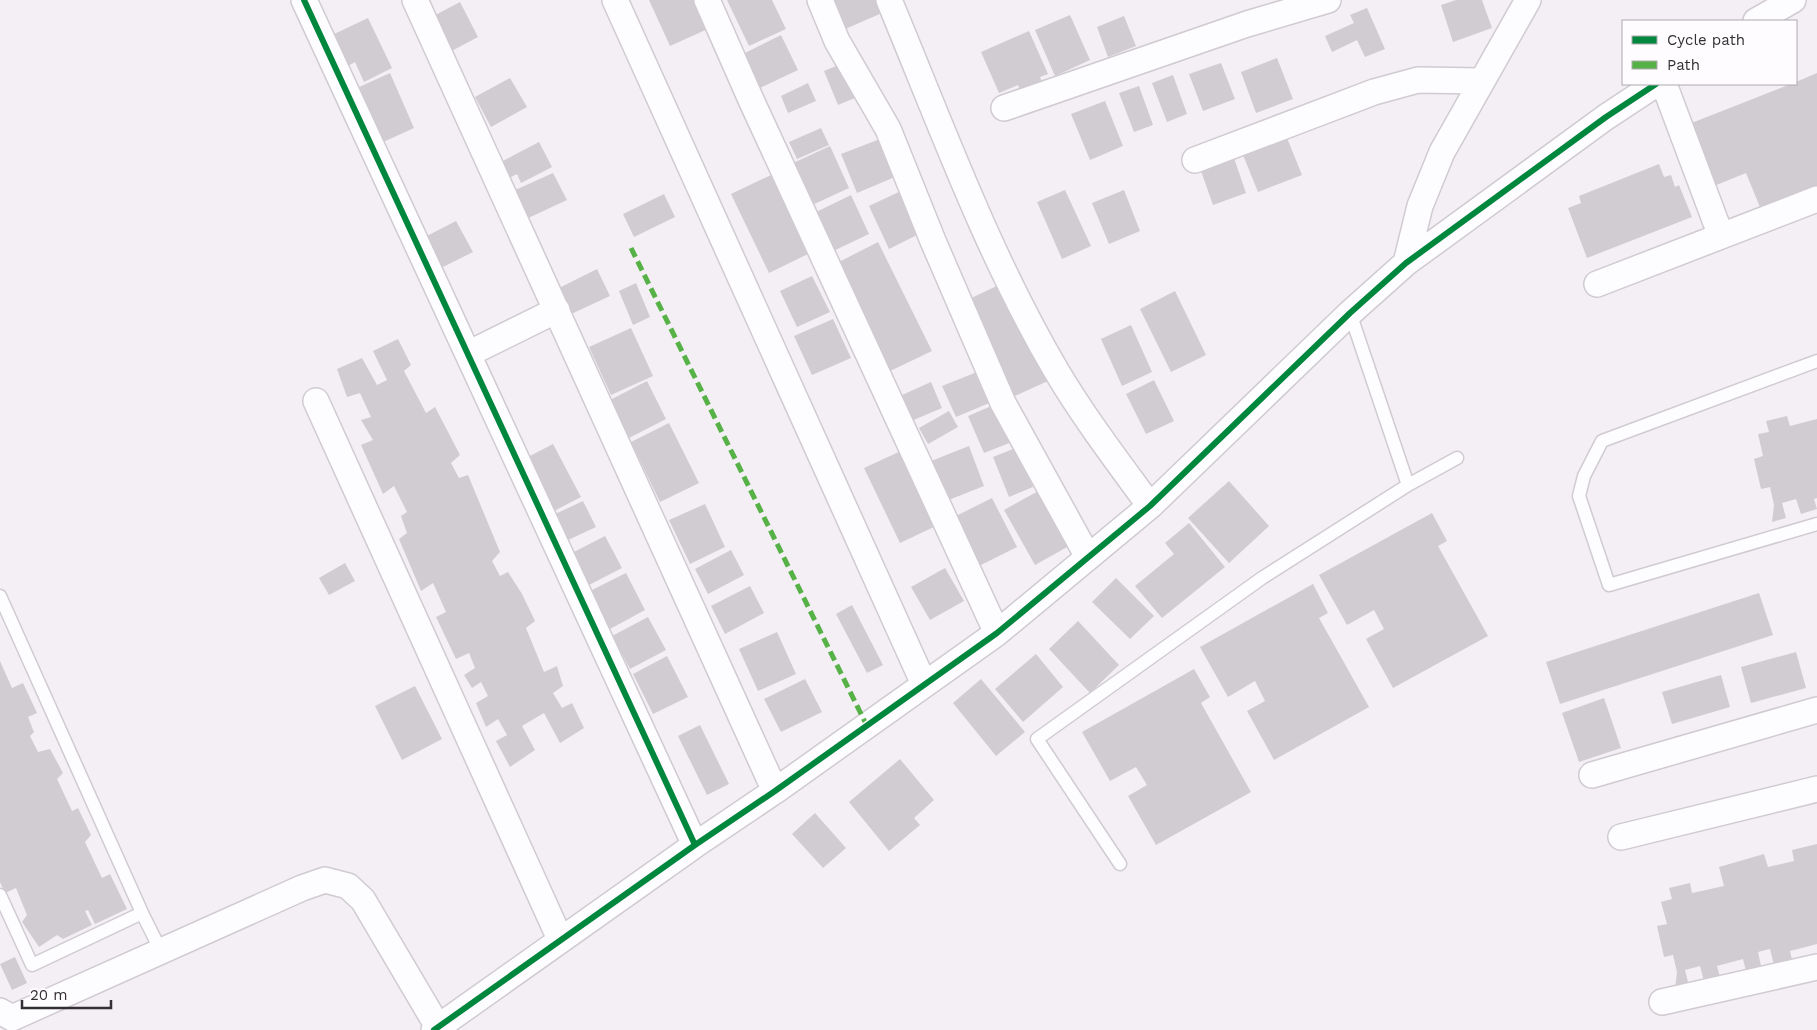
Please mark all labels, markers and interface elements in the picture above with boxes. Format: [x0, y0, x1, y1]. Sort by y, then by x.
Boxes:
legend [1622, 20, 1797, 85]
text: Cycle path [1667, 31, 1745, 49]
text: Path [1667, 56, 1700, 74]
scale bar [22, 978, 111, 1010]
text: 20 m [30, 986, 68, 1004]

